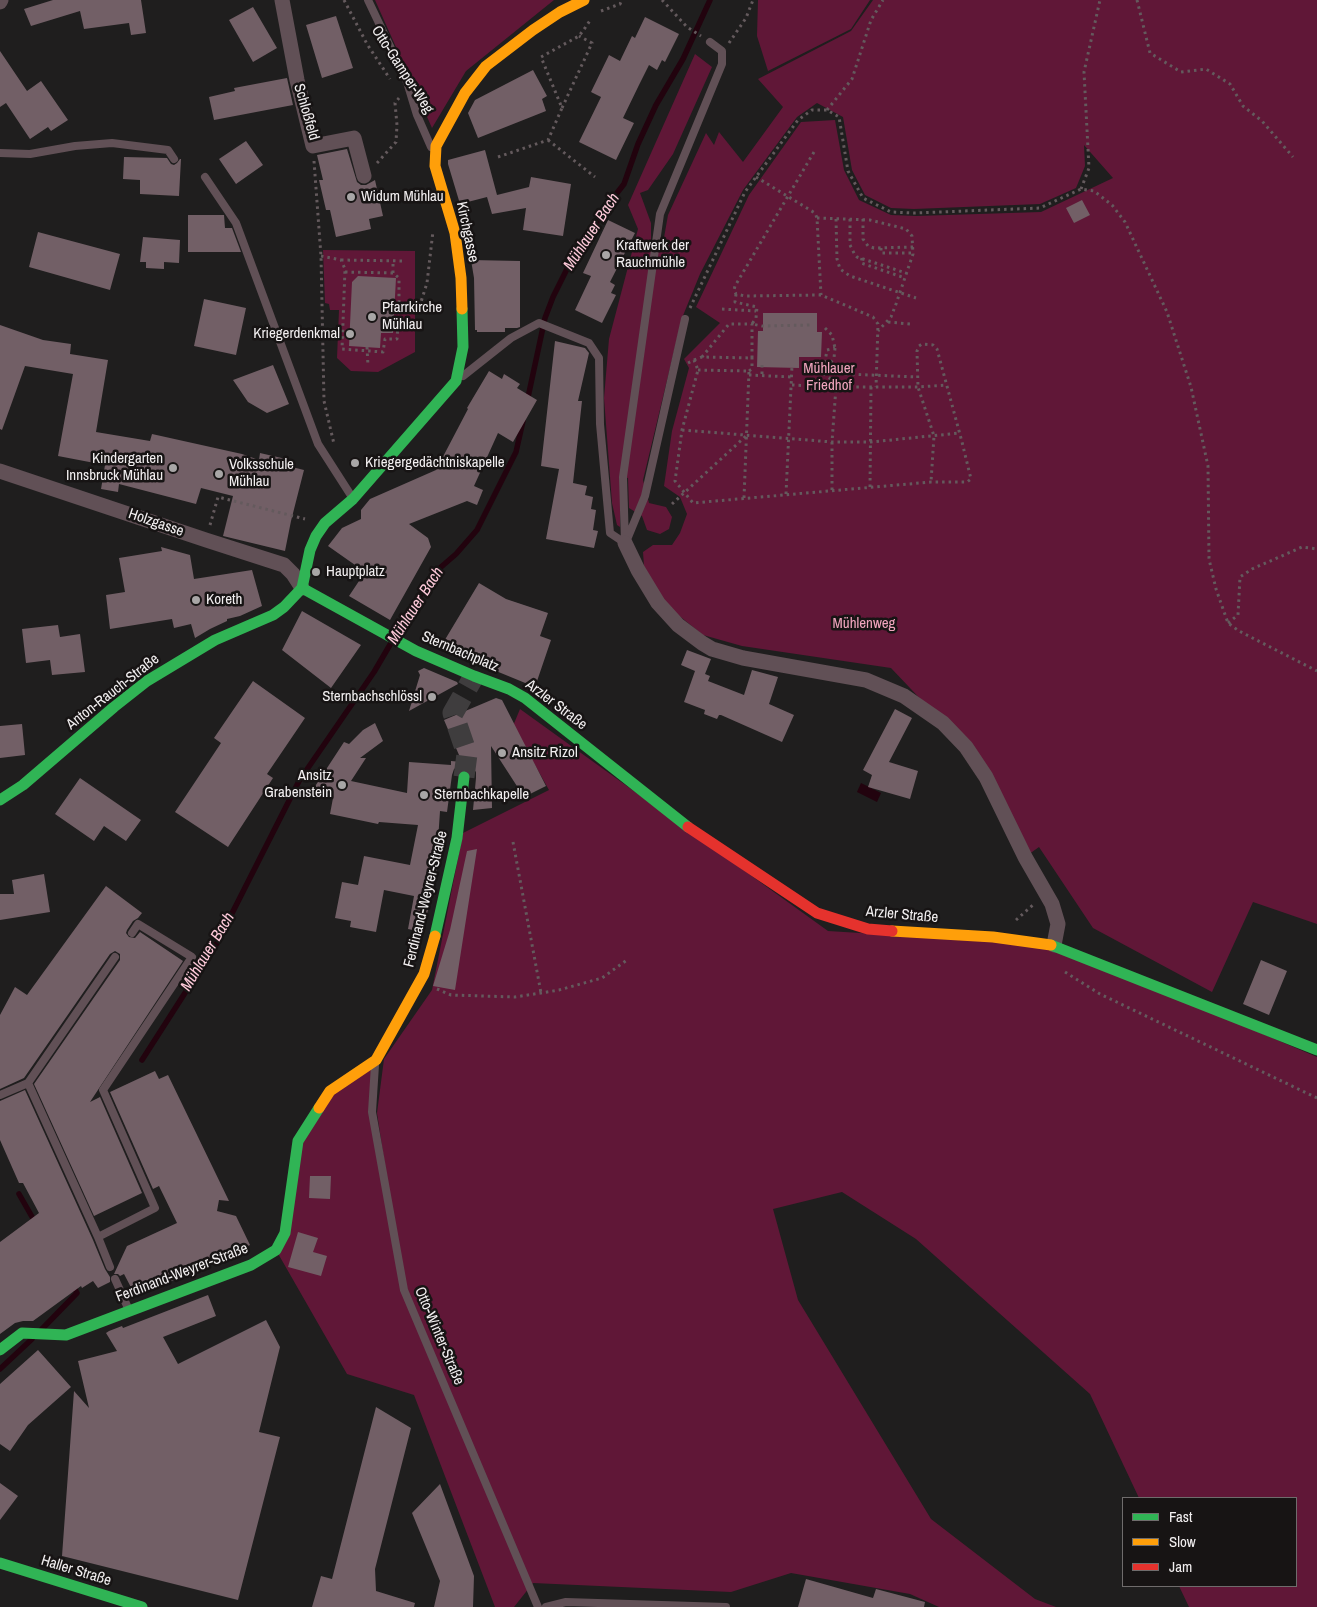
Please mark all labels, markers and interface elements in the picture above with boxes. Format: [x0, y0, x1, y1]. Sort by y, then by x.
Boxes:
street label: Otto-Gamper-Weg [367, 23, 437, 117]
street label: Schloßfeld [289, 82, 323, 142]
place label: Widum Mühlau [361, 188, 444, 206]
water label: Mühlauer Bach [560, 190, 624, 274]
marker: Widum Mühlau [345, 191, 357, 203]
street label: Kirchgasse [452, 200, 482, 264]
place label: Kraftwerk der Rauchmühle [616, 237, 689, 272]
marker: Kraftwerk der Rauchmühle [600, 249, 612, 261]
place label: Pfarrkirche Mühlau [382, 299, 442, 334]
marker: Pfarrkirche Mühlau [366, 311, 378, 323]
place label: Kriegerdenkmal [253, 325, 340, 343]
marker: Kriegerdenkmal [344, 328, 356, 340]
park label: Mühlauer Friedhof [803, 360, 855, 395]
place label: Kindergarten Innsbruck Mühlau [66, 450, 163, 485]
place label: Kriegergedächtniskapelle [365, 454, 504, 472]
place label: Volksschule Mühlau [229, 456, 294, 491]
marker: Kriegergedächtniskapelle [349, 457, 361, 469]
marker: Kindergarten Innsbruck Mühlau [167, 462, 179, 474]
marker: Volksschule Mühlau [213, 468, 225, 480]
street label: Holzgasse [126, 505, 186, 541]
place label: Hauptplatz [326, 563, 385, 581]
water label: Mühlauer Bach [384, 564, 448, 648]
marker: Hauptplatz [310, 566, 322, 578]
place label: Koreth [206, 591, 242, 609]
marker: Koreth [190, 594, 202, 606]
park label: Mühlenweg [833, 615, 895, 633]
street label: Sternbachplatz [419, 628, 501, 676]
street label: Anton-Rauch-Straße [63, 650, 163, 734]
street label: Arzler Straße [522, 676, 590, 734]
place label: Sternbachschlössl [322, 688, 422, 706]
marker: Sternbachschlössl [426, 691, 438, 703]
place label: Ansitz Rizol [512, 744, 578, 762]
marker: Ansitz Rizol [496, 747, 508, 759]
place label: Ansitz Grabenstein [264, 767, 332, 802]
marker: Ansitz Grabenstein [336, 779, 348, 791]
place label: Sternbachkapelle [434, 786, 529, 804]
marker: Sternbachkapelle [418, 789, 430, 801]
street label: Ferdinand-Weyrer-Straße [400, 829, 452, 969]
street label: Arzler Straße [865, 903, 939, 927]
water label: Mühlauer Bach [177, 909, 239, 995]
street label: Ferdinand-Weyrer-Straße [113, 1240, 251, 1306]
street label: Otto-Winter-Straße [410, 1284, 468, 1388]
legend [1122, 1497, 1297, 1587]
text: Fast [1169, 1506, 1192, 1527]
text: Slow [1169, 1531, 1196, 1552]
street label: Haller Straße [39, 1552, 113, 1590]
text: Jam [1169, 1556, 1192, 1577]

